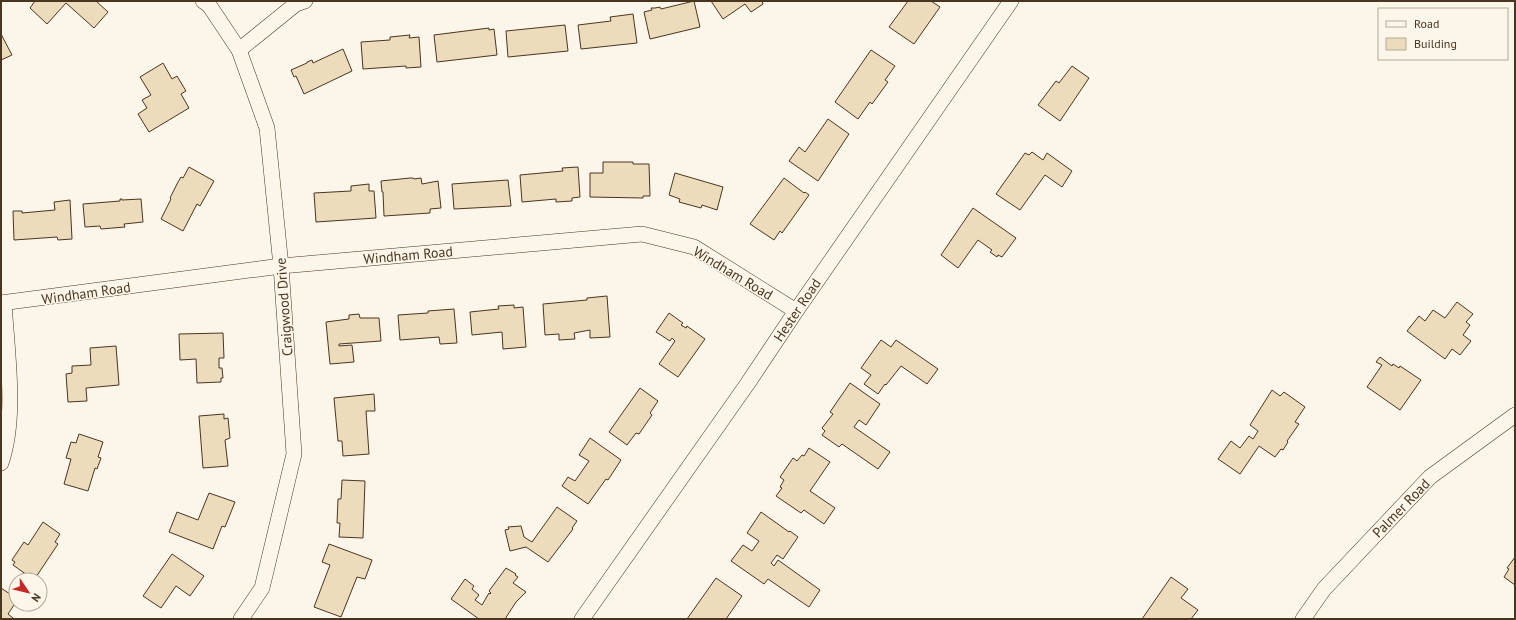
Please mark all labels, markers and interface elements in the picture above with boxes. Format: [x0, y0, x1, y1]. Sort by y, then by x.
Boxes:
legend [1378, 8, 1508, 60]
text: Road [1414, 16, 1439, 31]
text: Building [1414, 36, 1457, 51]
street label: Windham Road [362, 242, 454, 268]
street label: Windham Road [690, 242, 776, 304]
street label: Craigwood Drive [272, 257, 296, 357]
street label: Hester Road [769, 275, 825, 345]
street label: Windham Road [40, 278, 132, 308]
street label: Palmer Road [1368, 475, 1434, 541]
north arrow [8, 572, 48, 612]
text: N [28, 591, 44, 605]

